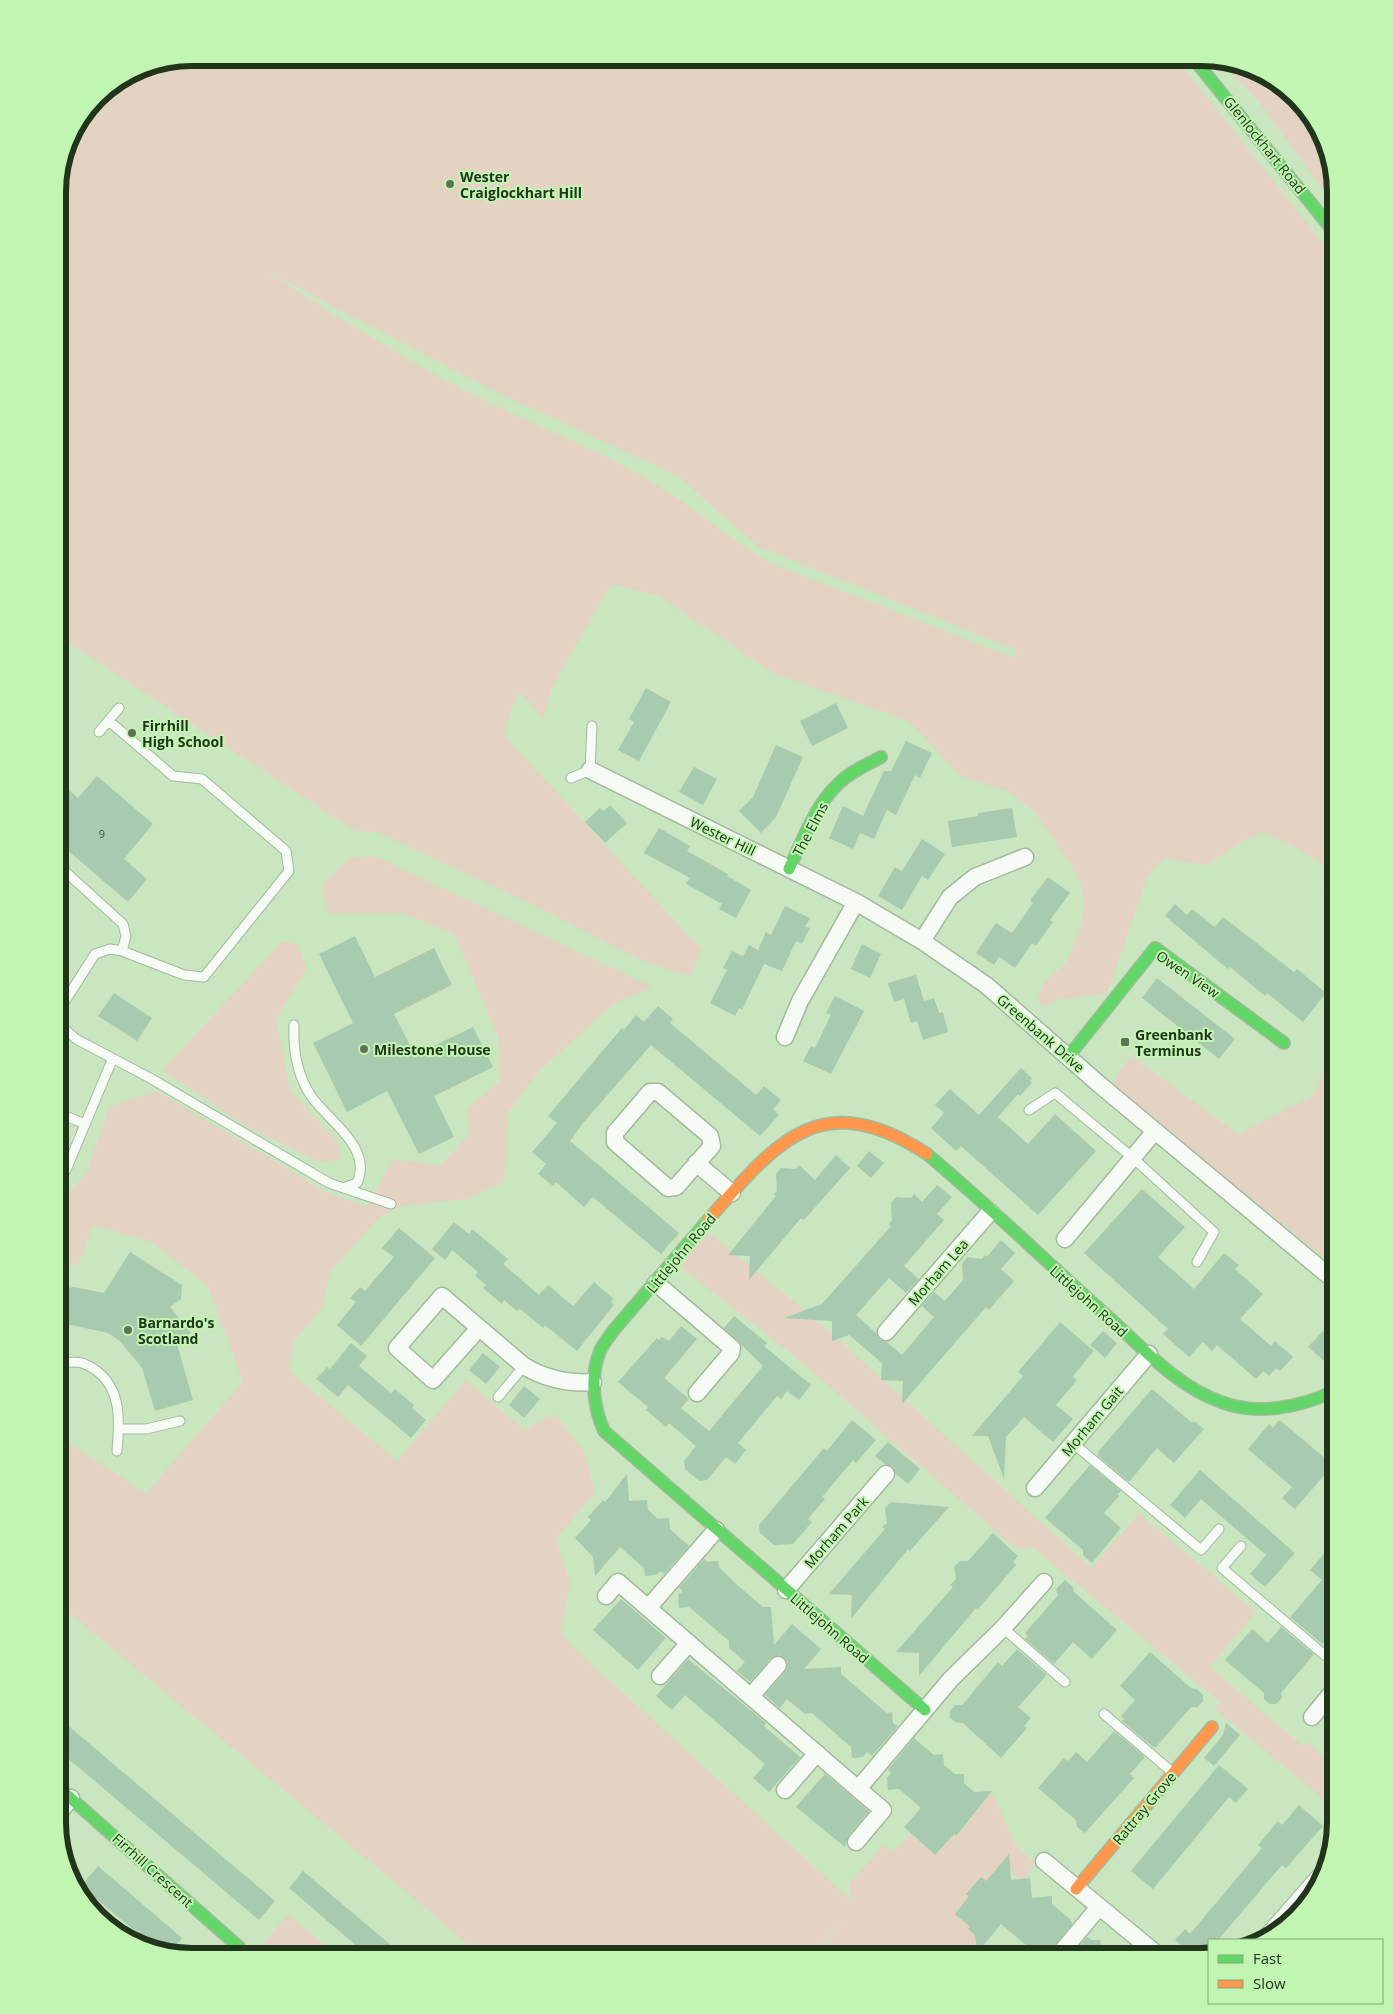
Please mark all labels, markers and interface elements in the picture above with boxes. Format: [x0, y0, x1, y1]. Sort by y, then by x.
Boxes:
street label: Glenlockhart Road [1220, 92, 1310, 198]
place label: Wester Craiglockhart Hill [460, 167, 582, 202]
marker: Wester Craiglockhart Hill [444, 178, 456, 190]
place label: Firrhill High School [142, 716, 223, 751]
marker: Firrhill High School [126, 727, 138, 739]
street label: The Elms [788, 798, 832, 859]
street label: Wester Hill [687, 812, 759, 860]
house number: 9 [99, 826, 105, 841]
street label: Owen View [1153, 946, 1223, 1002]
street label: Greenbank Drive [993, 990, 1089, 1076]
place label: Greenbank Terminus [1135, 1025, 1213, 1060]
marker: Greenbank Terminus [1119, 1036, 1131, 1048]
place label: Milestone House [374, 1040, 491, 1059]
marker: Milestone House [358, 1043, 370, 1055]
street label: Littlejohn Road [642, 1209, 720, 1297]
street label: Morham Lea [904, 1235, 972, 1309]
street label: Littlejohn Road [1046, 1261, 1132, 1341]
place label: Barnardo's Scotland [138, 1313, 214, 1348]
marker: Barnardo's Scotland [122, 1324, 134, 1336]
street label: Morham Gait [1057, 1382, 1127, 1460]
street label: Morham Park [800, 1492, 873, 1572]
street label: Littlejohn Road [787, 1589, 873, 1667]
street label: Rattray Grove [1108, 1767, 1180, 1848]
street label: Firrhill Crescent [109, 1829, 197, 1911]
legend [1208, 1939, 1383, 2004]
text: Fast [1253, 1948, 1282, 1968]
text: Slow [1253, 1973, 1286, 1993]

